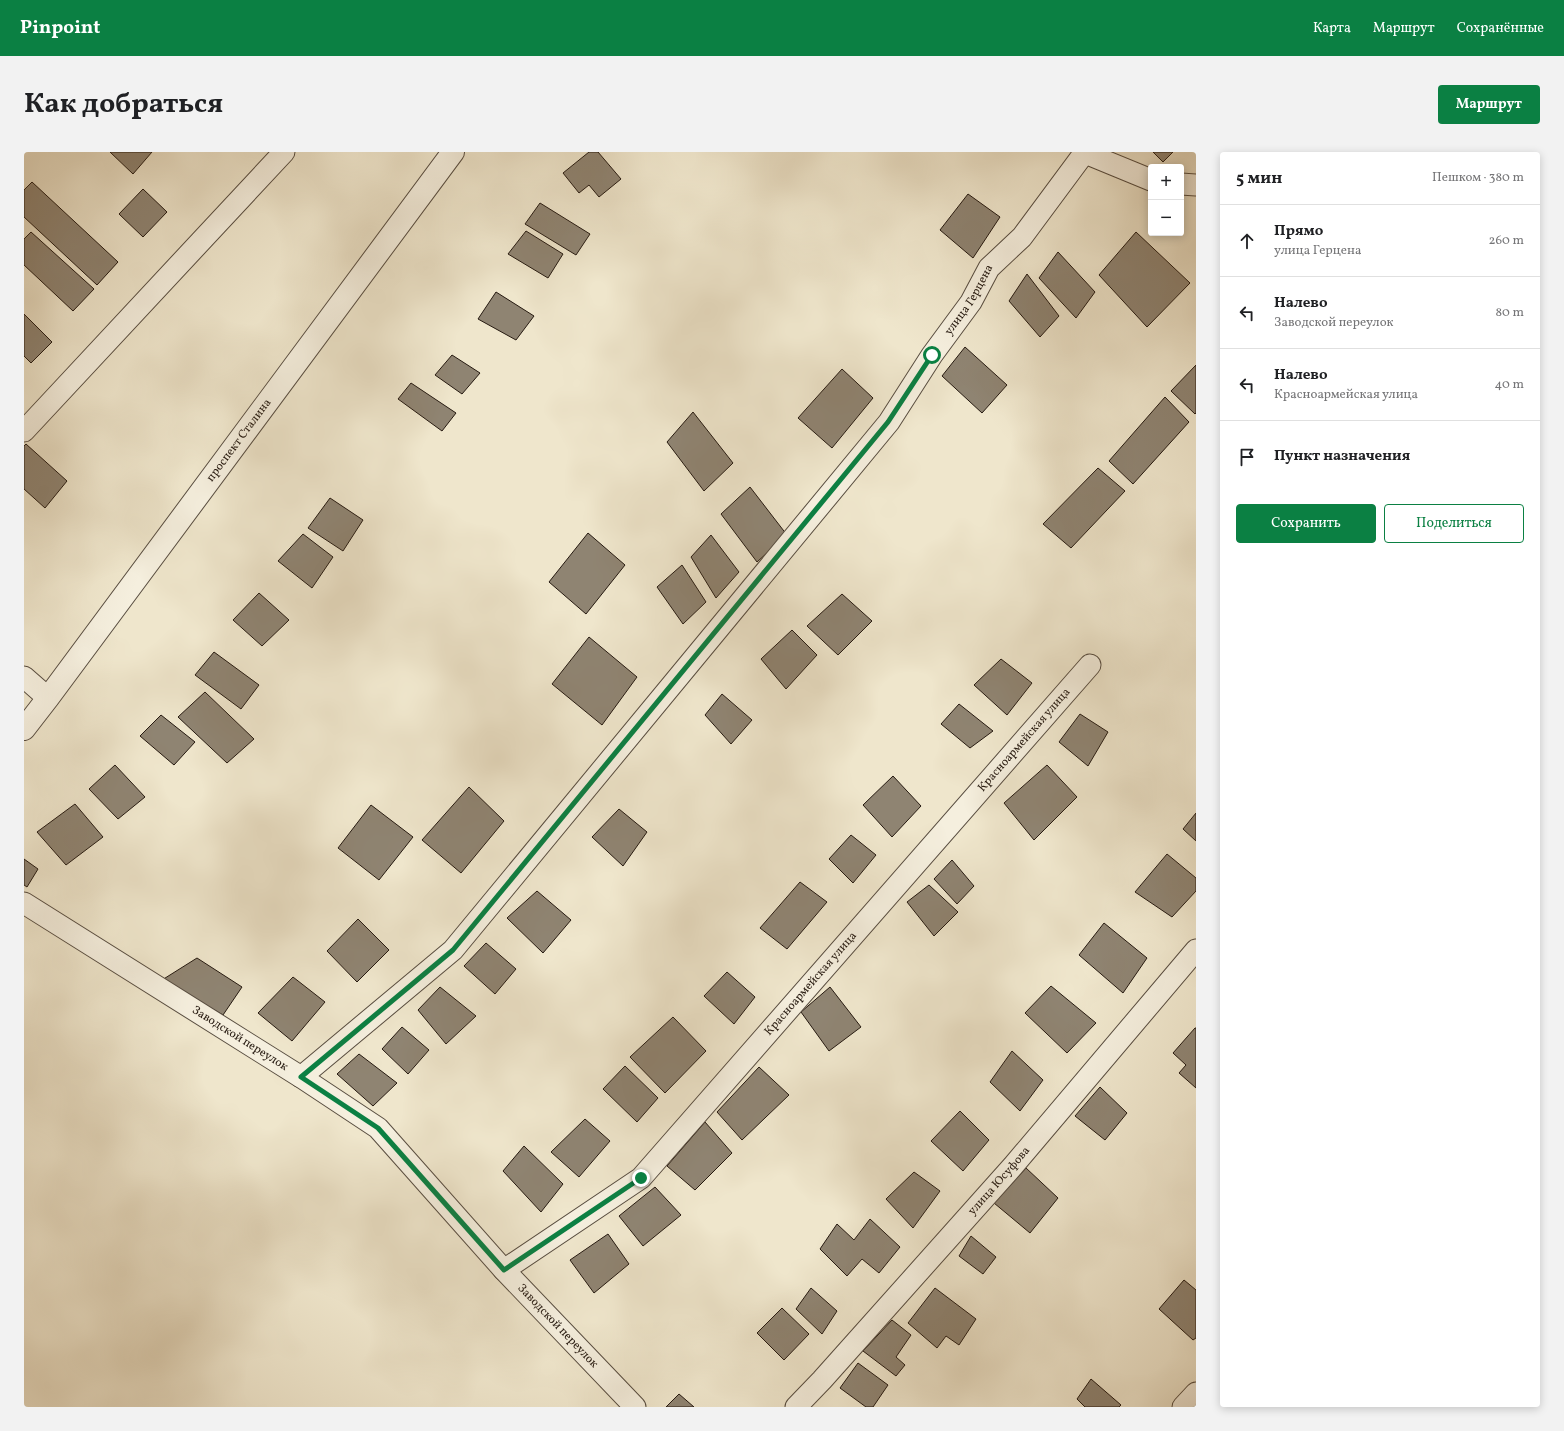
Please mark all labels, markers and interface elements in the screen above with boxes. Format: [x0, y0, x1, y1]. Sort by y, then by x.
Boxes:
text: Pinpoint [20, 15, 100, 41]
text: Карта [1313, 19, 1351, 38]
text: Маршрут [1373, 19, 1435, 38]
text: Сохранённые [1457, 19, 1544, 38]
text: Как добраться [24, 85, 223, 124]
button: Маршрут [1438, 85, 1540, 124]
map controls [1148, 164, 1184, 236]
button: + [1148, 164, 1184, 200]
text: 5 мин [1236, 167, 1282, 190]
text: Пешком · 380 m [1432, 169, 1524, 187]
button: − [1148, 200, 1184, 236]
text: Прямо [1274, 221, 1323, 242]
icon: ahead [1236, 230, 1258, 252]
text: 260 m [1489, 232, 1524, 250]
text: улица Герцена [1274, 242, 1361, 260]
street label: улица Герцена [941, 262, 997, 339]
text: Налево [1274, 293, 1328, 314]
icon: left [1236, 302, 1258, 324]
text: 80 m [1495, 304, 1524, 322]
text: Заводской переулок [1274, 314, 1394, 332]
route start [923, 346, 941, 364]
text: Налево [1274, 365, 1328, 386]
icon: left [1236, 374, 1258, 396]
text: 40 m [1495, 376, 1524, 394]
text: Красноармейская улица [1274, 386, 1418, 404]
street label: проспект Сталина [203, 396, 275, 485]
icon: arrive [1236, 446, 1258, 468]
text: Пункт назначения [1274, 446, 1410, 467]
button: Сохранить [1236, 504, 1376, 543]
button: Поделиться [1384, 504, 1524, 543]
street label: Красноармейская улица [974, 685, 1074, 795]
street label: Красноармейская улица [761, 928, 861, 1039]
street label: Заводской переулок [189, 1002, 291, 1075]
street label: улица Юсуфова [965, 1143, 1034, 1219]
route end [632, 1169, 650, 1187]
street label: Заводской переулок [514, 1281, 602, 1372]

